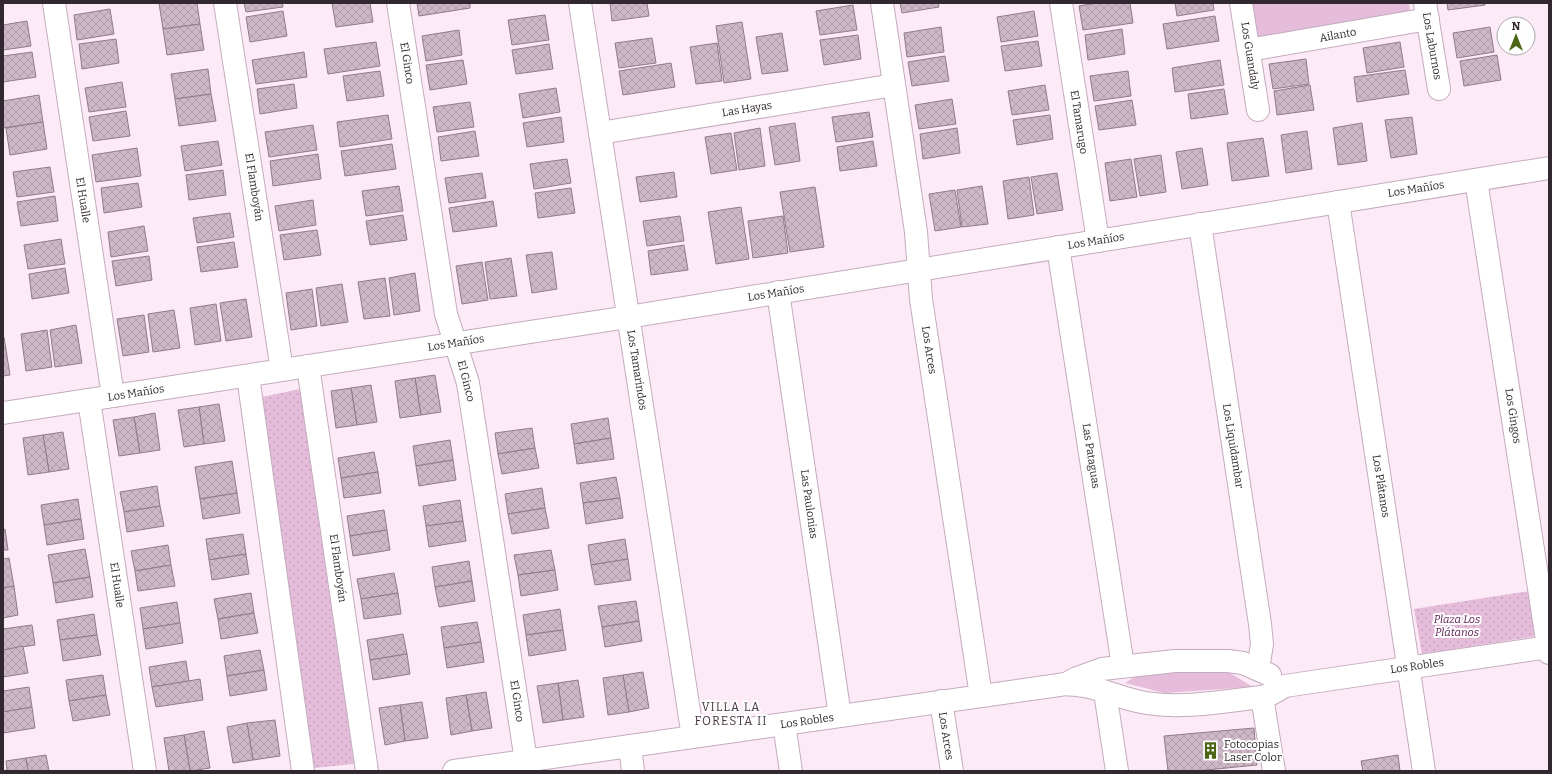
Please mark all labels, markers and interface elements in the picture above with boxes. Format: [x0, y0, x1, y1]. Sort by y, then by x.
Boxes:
street label: Los Laburnos [1420, 11, 1444, 81]
north arrow [1496, 16, 1536, 56]
text: N [1512, 20, 1521, 33]
street label: Los Guandaly [1238, 21, 1262, 91]
street label: Ailanto [1319, 25, 1357, 45]
street label: El Ginco [397, 41, 417, 85]
street label: El Tamarugo [1068, 89, 1090, 155]
street label: Las Hayas [721, 99, 773, 119]
street label: El Flamboyán [242, 152, 266, 222]
street label: El Hualle [73, 176, 93, 224]
street label: Los Mañíos [1387, 178, 1445, 200]
street label: Los Mañíos [1067, 230, 1125, 252]
street label: Los Mañíos [747, 282, 805, 304]
street label: Los Arces [919, 325, 939, 375]
street label: Los Tamarindos [624, 329, 650, 411]
street label: Los Mañíos [427, 332, 485, 354]
street label: El Ginco [455, 359, 477, 403]
street label: Los Mañíos [107, 382, 165, 404]
street label: Los Gingos [1502, 387, 1524, 445]
street label: Los Liquidambar [1220, 403, 1246, 489]
street label: Las Pataguas [1079, 422, 1103, 490]
street label: Los Plátanos [1370, 454, 1392, 518]
street label: Las Paulonias [798, 469, 820, 539]
street label: El Flamboyán [327, 533, 349, 603]
street label: El Hualle [107, 561, 127, 609]
park label: Plaza Los Plátanos [1434, 613, 1480, 639]
street label: Los Robles [1389, 656, 1445, 676]
street label: El Ginco [507, 679, 527, 723]
district label: VILLA LA FORESTA II [695, 700, 767, 728]
street label: Los Robles [779, 711, 835, 731]
street label: Los Arces [936, 711, 956, 761]
place label: Fotocopias Laser Color [1224, 738, 1282, 764]
building icon: Fotocopias Laser Color [1201, 740, 1221, 760]

